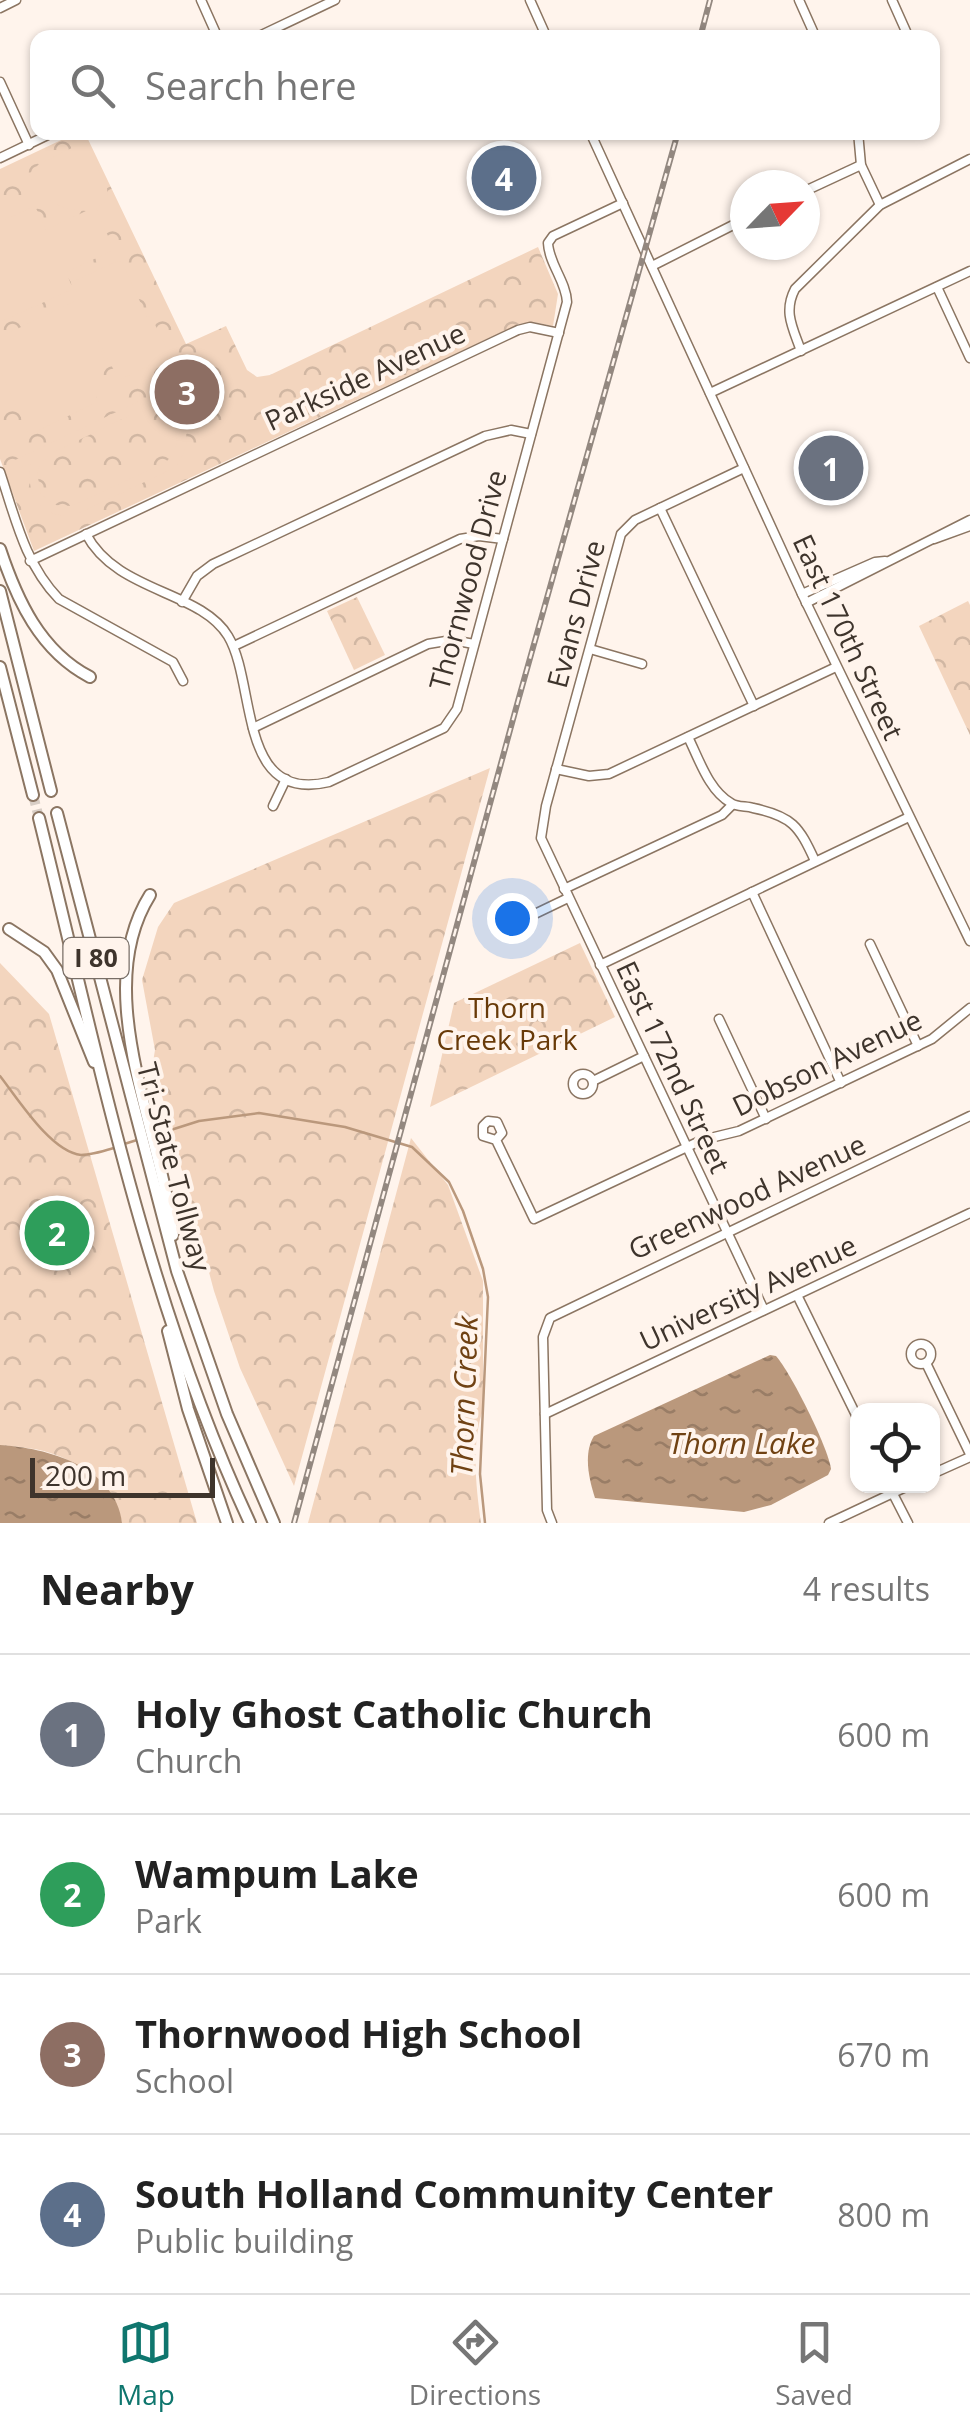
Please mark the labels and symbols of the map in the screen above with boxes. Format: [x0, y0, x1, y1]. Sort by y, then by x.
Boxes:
pin: 4 [472, 140, 536, 216]
north arrow [730, 170, 820, 260]
street label: Parkside Avenue [258, 313, 471, 439]
pin: 3 [154, 354, 220, 430]
pin: 1 [798, 430, 864, 506]
street label: Thornwood Drive [419, 465, 515, 694]
street label: East 170th Street [785, 528, 913, 745]
street label: Evans Drive [537, 536, 613, 692]
your location [487, 893, 538, 944]
road number: I 80 [64, 938, 128, 978]
street label: East 172nd Street [608, 955, 740, 1179]
park label: Thorn Creek Park [436, 988, 578, 1058]
street label: Dobson Avenue [725, 1000, 928, 1124]
street label: Tri-State Tollway [129, 1058, 221, 1276]
street label: Greenwood Avenue [622, 1124, 871, 1268]
pin: 2 [24, 1196, 90, 1270]
street label: University Avenue [633, 1225, 862, 1359]
water label: Thorn Creek [440, 1314, 487, 1477]
water label: Thorn Lake [668, 1422, 816, 1463]
scale bar [30, 1453, 215, 1498]

